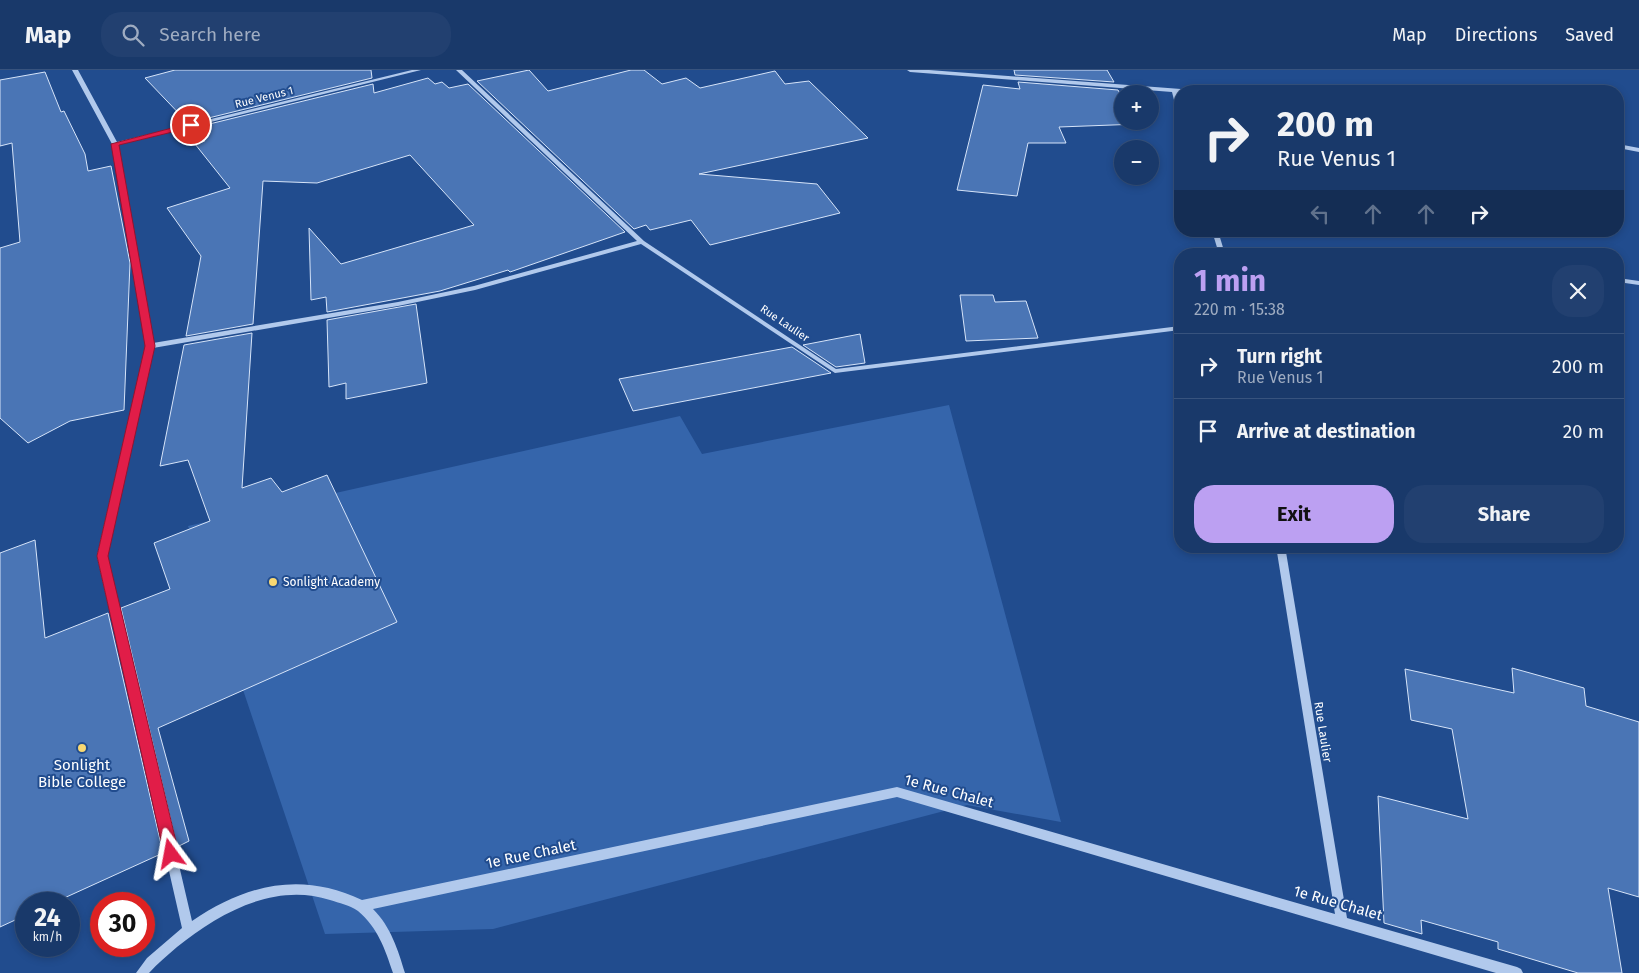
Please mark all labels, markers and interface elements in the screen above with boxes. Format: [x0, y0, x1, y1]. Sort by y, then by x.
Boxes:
search box [101, 12, 451, 57]
text: Map [25, 21, 71, 49]
icon: search [119, 21, 147, 49]
text: Search here [159, 23, 261, 46]
text: Map [1392, 24, 1427, 46]
text: Directions [1455, 24, 1537, 46]
text: Saved [1565, 24, 1614, 46]
street label: Rue Venus 1 [234, 84, 295, 111]
map controls [1114, 85, 1159, 185]
button: + [1114, 85, 1159, 130]
text: 200 m [1277, 103, 1374, 145]
pin [170, 104, 212, 146]
icon: right [1194, 105, 1259, 170]
icon: arrive [177, 111, 205, 139]
button: − [1114, 140, 1159, 185]
text: Rue Venus 1 [1277, 145, 1396, 172]
icon: left [1306, 200, 1334, 228]
icon: ahead [1359, 200, 1387, 228]
icon: ahead [1412, 200, 1440, 228]
icon: right [1465, 200, 1493, 228]
text: 1 min [1194, 263, 1266, 299]
button: close [1552, 265, 1604, 317]
text: 220 m · 15:38 [1194, 300, 1285, 319]
street label: Rue Laulier [758, 302, 812, 345]
text: Turn right [1237, 345, 1322, 368]
icon: right [1194, 352, 1222, 380]
text: 200 m [1552, 355, 1604, 378]
text: Rue Venus 1 [1237, 368, 1324, 387]
icon: arrive [1194, 417, 1222, 445]
text: Arrive at destination [1237, 420, 1416, 443]
text: 20 m [1563, 420, 1604, 443]
button: Exit [1194, 485, 1394, 543]
button: Share [1404, 485, 1604, 543]
place label: Sonlight Academy [283, 575, 380, 589]
marker: Sonlight Academy [267, 576, 279, 588]
street label: Rue Laulier [1311, 701, 1335, 764]
marker: Sonlight Bible College [76, 742, 88, 754]
place label: Sonlight Bible College [38, 756, 126, 791]
street label: 1e Rue Chalet [902, 770, 996, 812]
position arrow [144, 827, 196, 879]
street label: 1e Rue Chalet [484, 836, 578, 872]
street label: 1e Rue Chalet [1292, 882, 1385, 924]
speed limit sign: 30 [90, 892, 155, 957]
text: 24 [34, 903, 61, 933]
text: km/h [33, 930, 62, 944]

